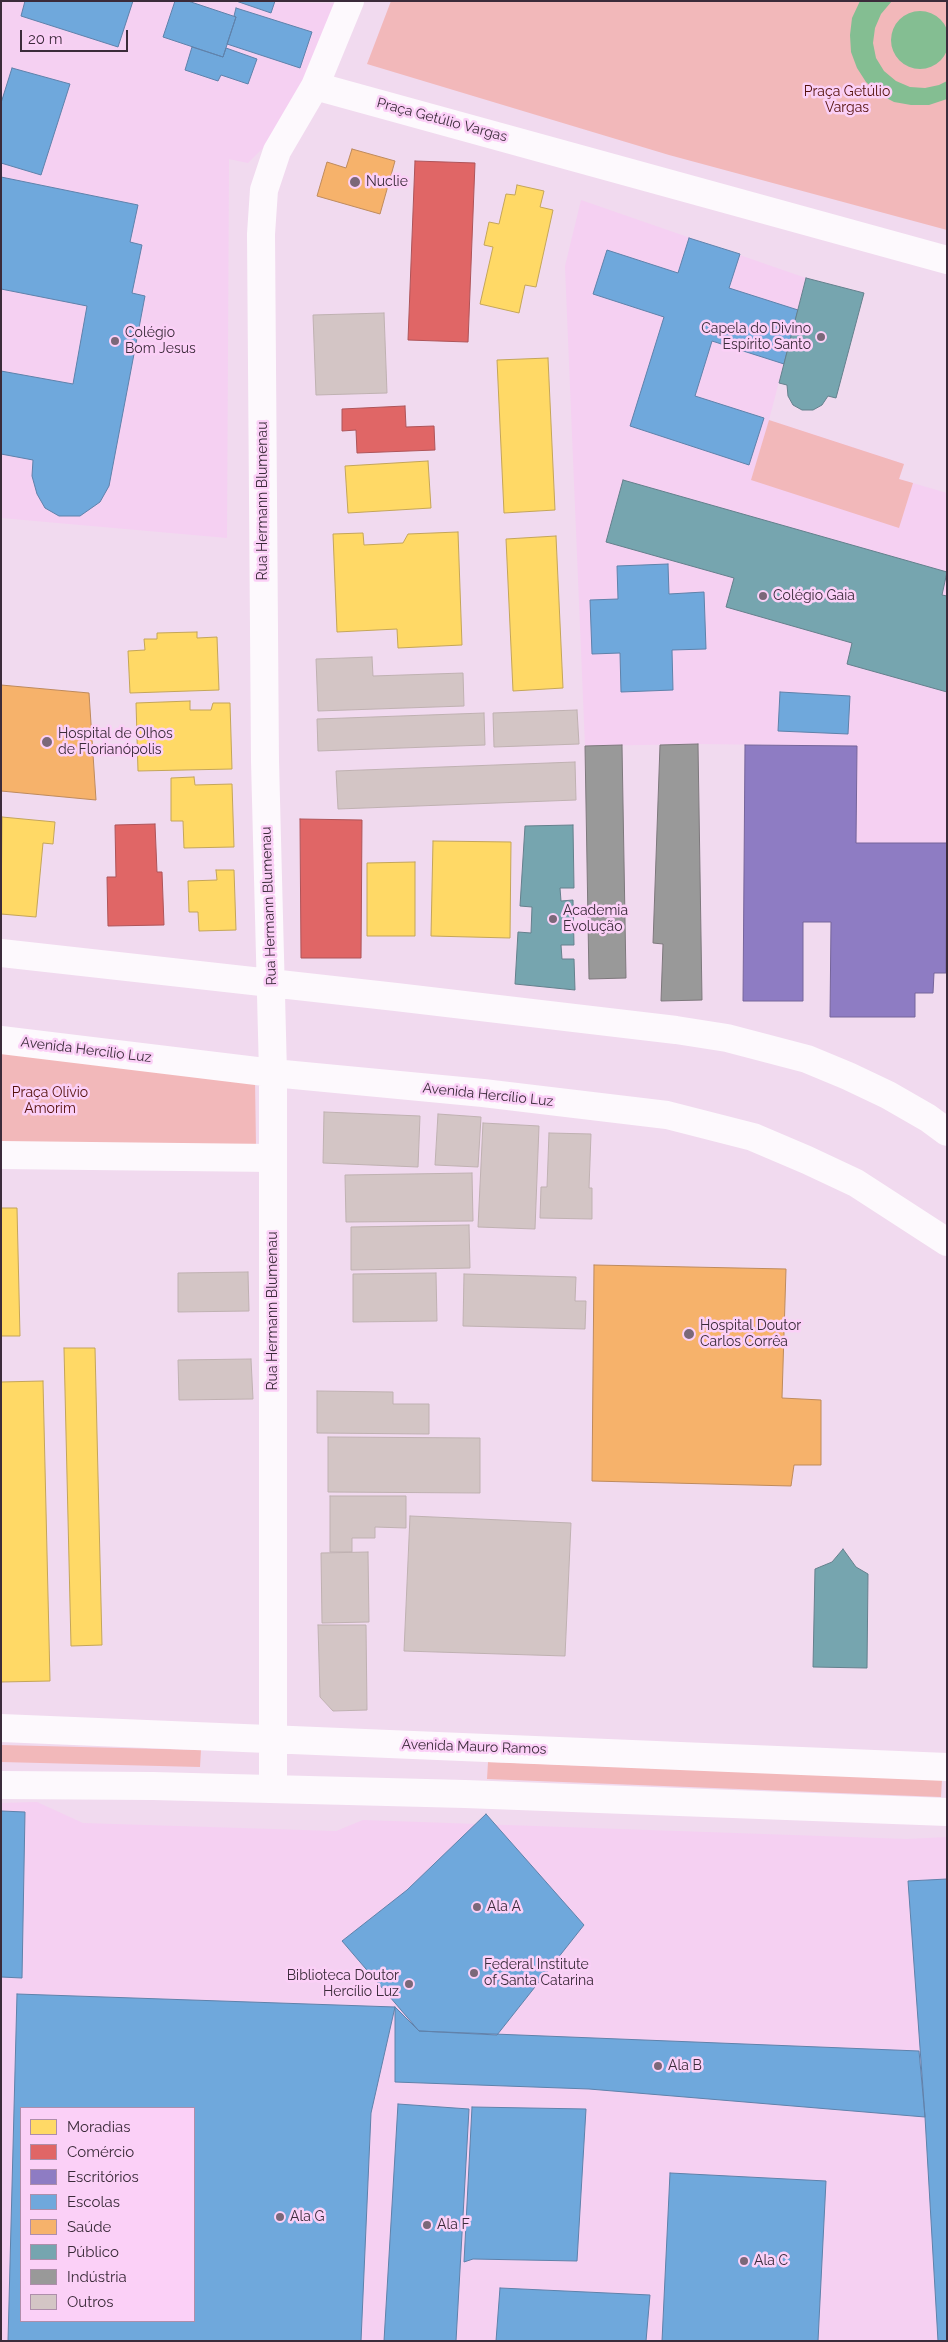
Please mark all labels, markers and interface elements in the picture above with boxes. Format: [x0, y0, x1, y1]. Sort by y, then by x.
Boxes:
scale bar [22, 20, 130, 52]
text: 20 m [28, 30, 63, 48]
park label: Praça Getúlio Vargas [804, 84, 890, 116]
street label: Praça Getúlio Vargas [375, 95, 509, 145]
place label: Nuclie [366, 174, 408, 190]
marker: Nuclie [348, 175, 362, 189]
place label: Capela do Divino Espírito Santo [701, 321, 811, 354]
place label: Colégio Bom Jesus [125, 325, 196, 358]
marker: Capela do Divino Espírito Santo [815, 331, 827, 343]
marker: Colégio Bom Jesus [109, 335, 121, 347]
street label: Rua Hermann Blumenau [255, 422, 271, 580]
place label: Colégio Gaia [773, 588, 855, 604]
marker: Colégio Gaia [757, 590, 769, 602]
place label: Hospital de Olhos de Florianópolis [58, 726, 173, 759]
marker: Hospital de Olhos de Florianópolis [40, 735, 54, 749]
street label: Rua Hermann Blumenau [258, 826, 280, 986]
place label: Academia Evolução [563, 903, 628, 936]
marker: Academia Evolução [547, 913, 559, 925]
street label: Avenida Hercílio Luz [20, 1034, 152, 1066]
street label: Avenida Hercílio Luz [422, 1080, 554, 1110]
park label: Praça Olívio Amorim [12, 1085, 88, 1118]
street label: Rua Hermann Blumenau [265, 1232, 281, 1390]
place label: Hospital Doutor Carlos Corrêa [700, 1318, 801, 1350]
marker: Hospital Doutor Carlos Corrêa [682, 1327, 696, 1341]
street label: Avenida Mauro Ramos [401, 1736, 547, 1758]
place label: Ala A [487, 1899, 521, 1915]
marker: Ala A [471, 1901, 483, 1913]
place label: Federal Institute of Santa Catarina [484, 1957, 594, 1990]
marker: Federal Institute of Santa Catarina [468, 1967, 480, 1979]
place label: Biblioteca Doutor Hercílio Luz [287, 1968, 399, 2000]
marker: Biblioteca Doutor Hercílio Luz [403, 1978, 415, 1990]
place label: Ala B [668, 2058, 702, 2074]
marker: Ala B [652, 2060, 664, 2072]
legend [20, 2107, 195, 2322]
text: Moradias [67, 2118, 130, 2136]
text: Comércio [67, 2143, 134, 2161]
text: Escritórios [67, 2168, 139, 2186]
text: Escolas [67, 2193, 120, 2211]
place label: Ala G [290, 2209, 324, 2225]
marker: Ala G [274, 2211, 286, 2223]
place label: Ala F [437, 2217, 470, 2233]
text: Saúde [67, 2218, 111, 2236]
marker: Ala F [421, 2219, 433, 2231]
text: Público [67, 2243, 119, 2261]
place label: Ala C [754, 2253, 788, 2269]
marker: Ala C [738, 2255, 750, 2267]
text: Indústria [67, 2268, 127, 2286]
text: Outros [67, 2293, 113, 2311]

